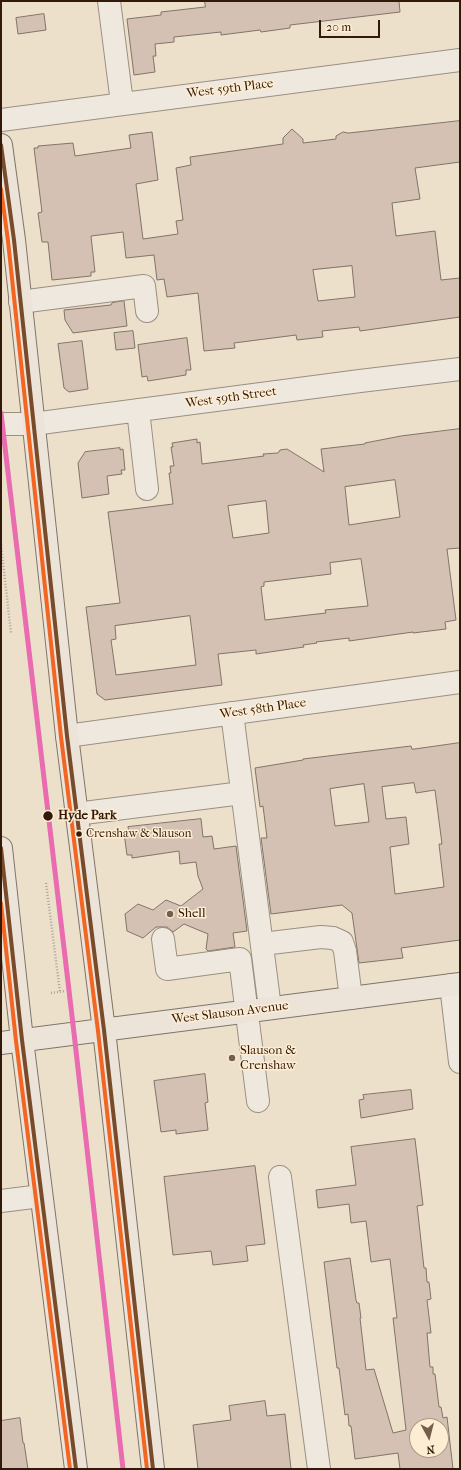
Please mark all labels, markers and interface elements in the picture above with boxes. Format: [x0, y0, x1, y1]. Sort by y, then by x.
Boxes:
scale bar [321, 12, 382, 38]
text: 20 m [326, 20, 351, 34]
street label: West 59th Place [186, 76, 274, 102]
street label: West 59th Street [184, 384, 278, 412]
street label: West 58th Place [219, 695, 307, 723]
place label: Hyde Park [58, 808, 117, 824]
marker: Hyde Park [41, 809, 55, 823]
place label: Crenshaw & Slauson [86, 827, 192, 841]
marker: Crenshaw & Slauson [74, 829, 84, 839]
place label: Shell [178, 906, 206, 922]
marker: Shell [165, 909, 175, 919]
street label: West Slauson Avenue [171, 998, 289, 1028]
place label: Slauson & Crenshaw [240, 1043, 296, 1074]
marker: Slauson & Crenshaw [227, 1053, 237, 1063]
north arrow [409, 1418, 449, 1458]
text: N [425, 1442, 435, 1456]

